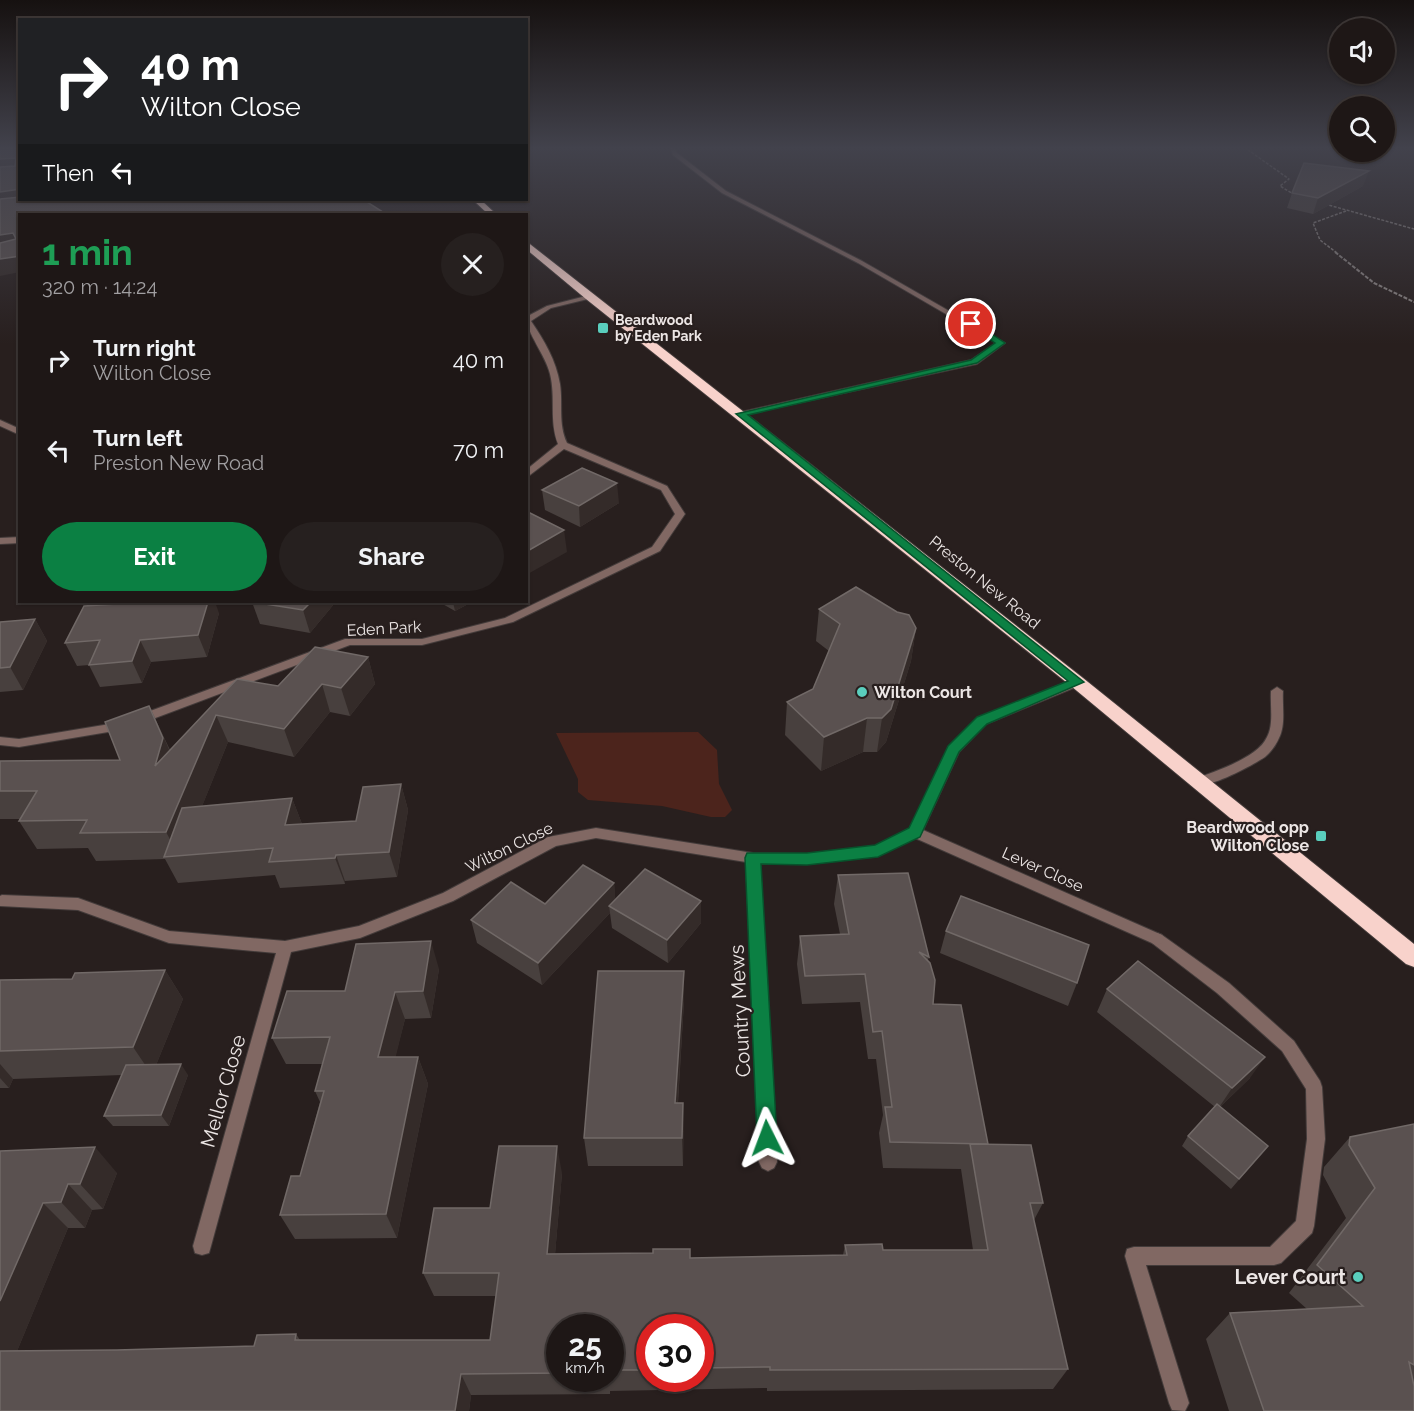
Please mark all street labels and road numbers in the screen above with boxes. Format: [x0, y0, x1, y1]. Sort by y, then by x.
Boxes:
street label: Preston New Road [925, 532, 1044, 633]
street label: Eden Park [346, 617, 422, 640]
street label: Wilton Close [462, 818, 556, 877]
street label: Lever Close [999, 843, 1087, 896]
street label: Country Mews [725, 944, 755, 1078]
street label: Mellor Close [195, 1032, 251, 1150]

